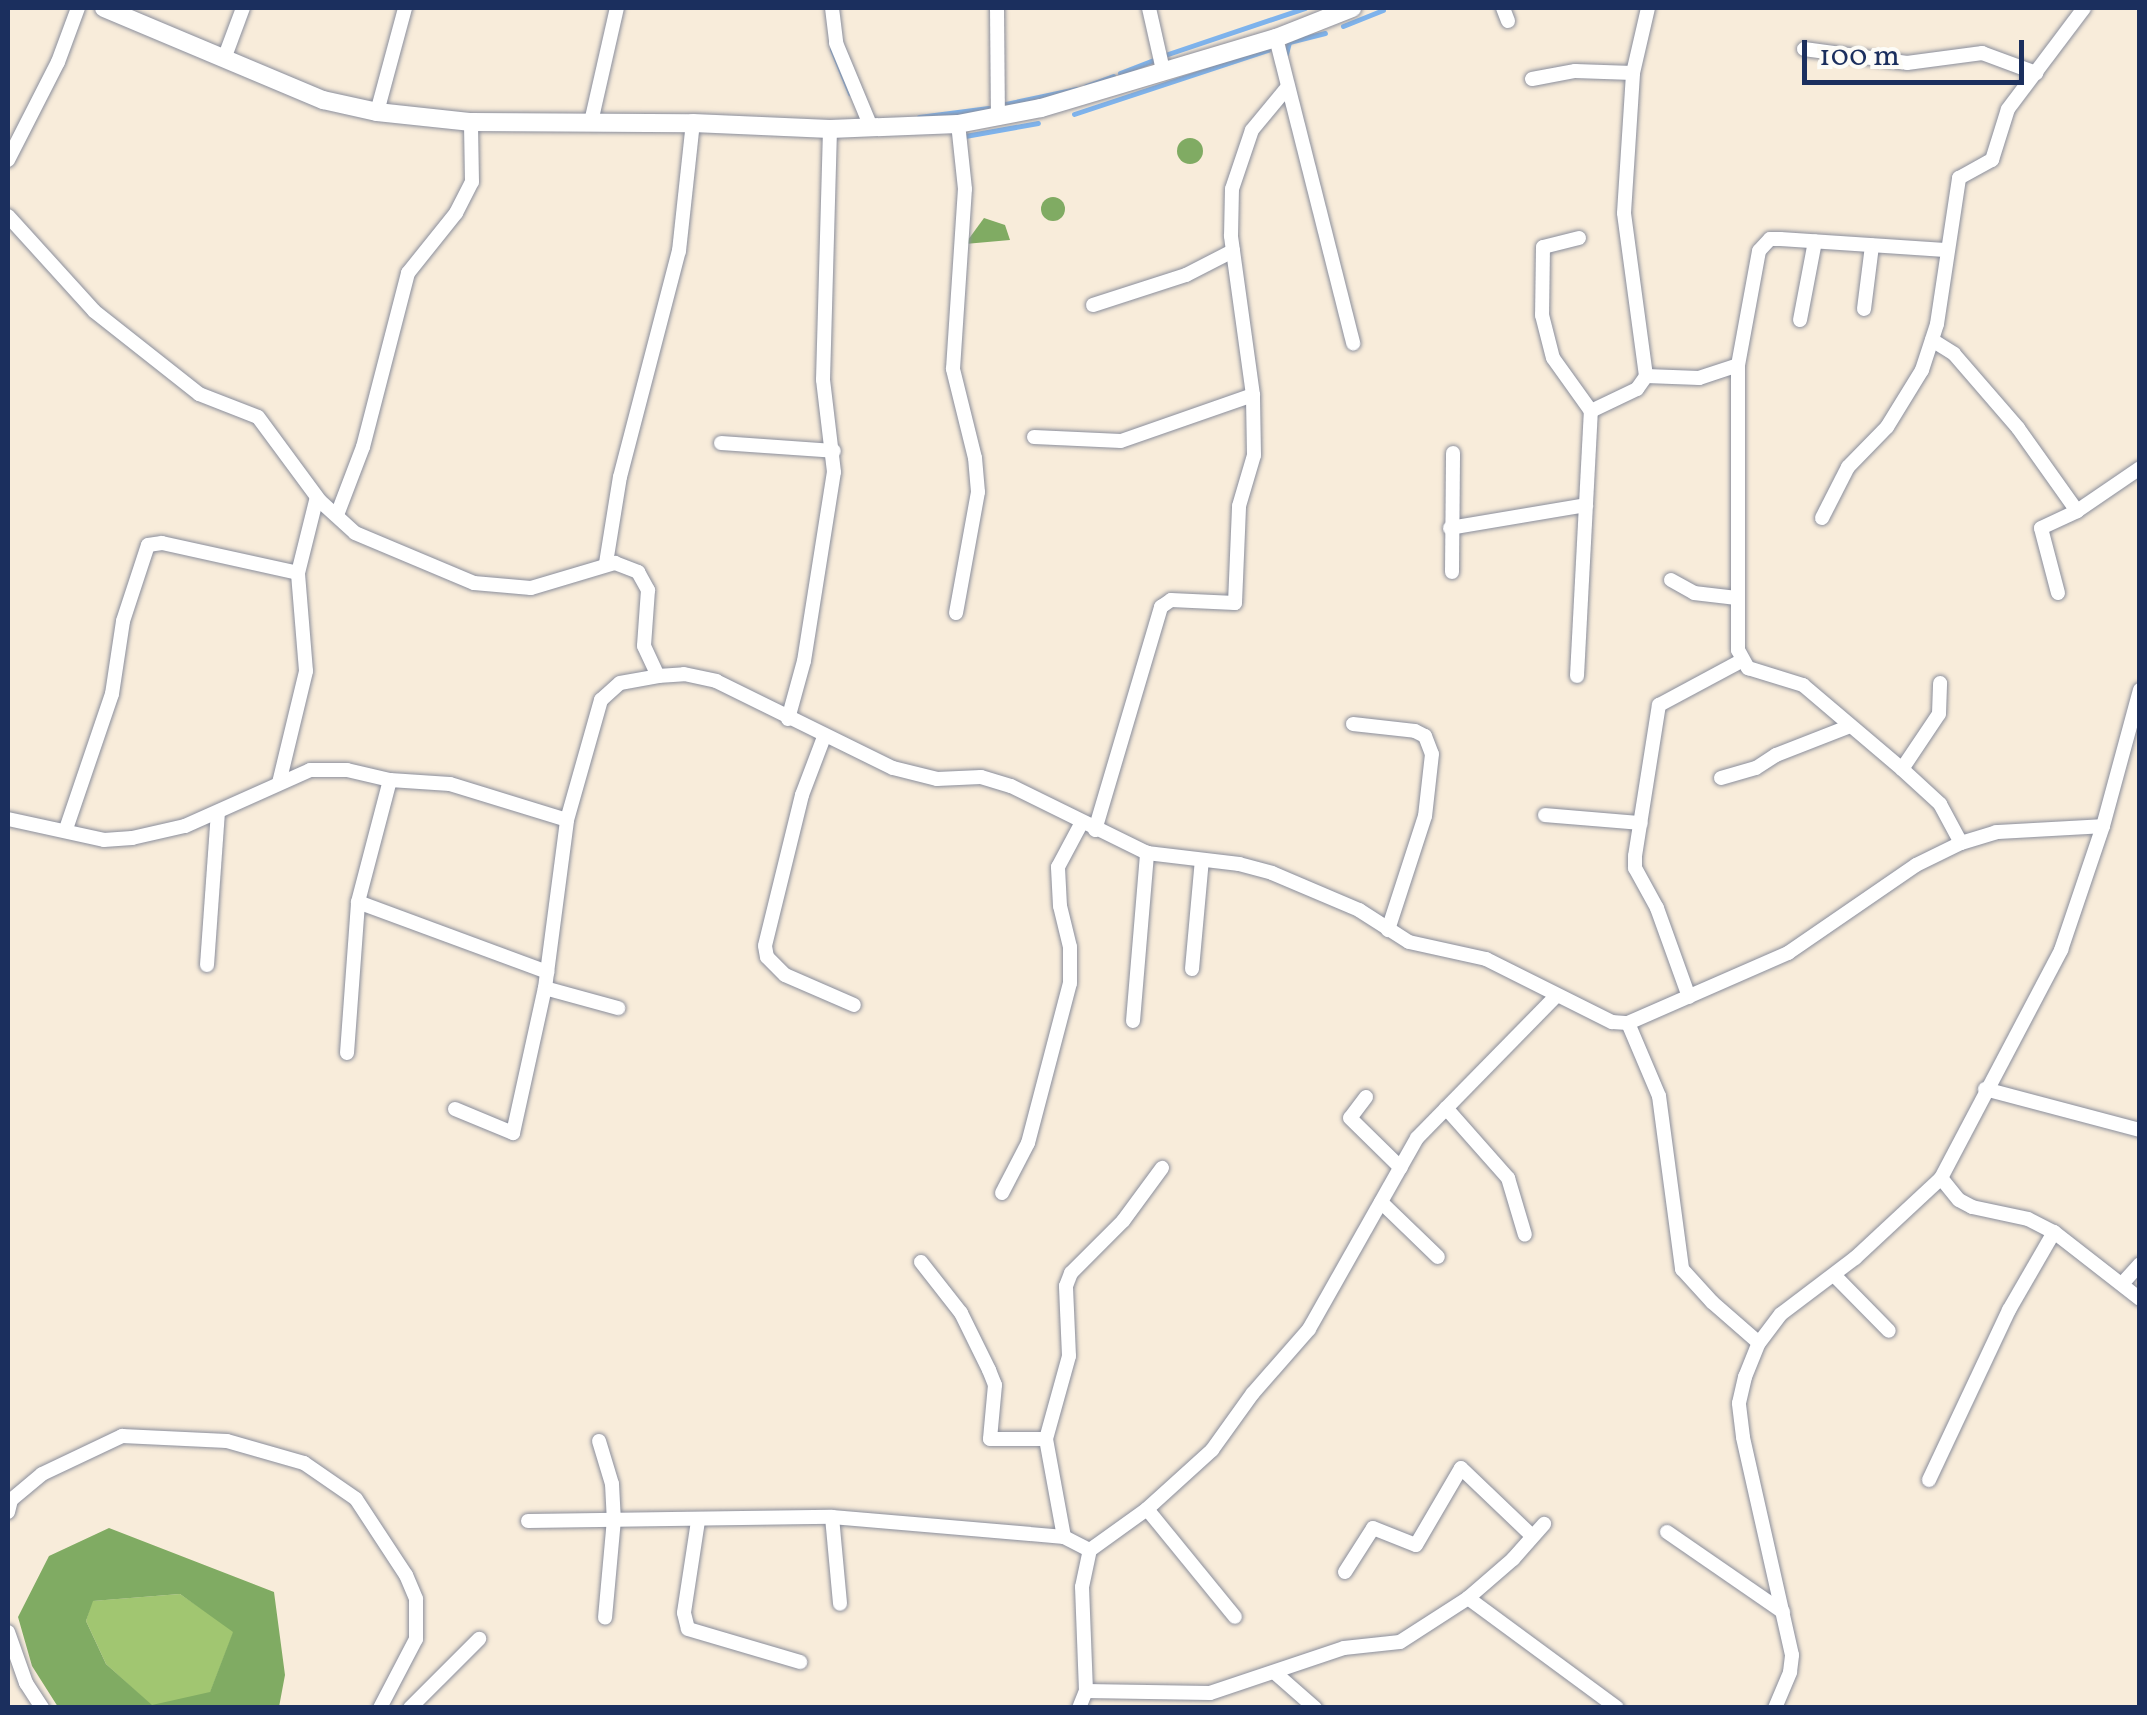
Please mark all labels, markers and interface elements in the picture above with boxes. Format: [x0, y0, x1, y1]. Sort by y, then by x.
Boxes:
scale bar [1807, 20, 2030, 82]
text: 100 m [1819, 36, 1900, 78]

